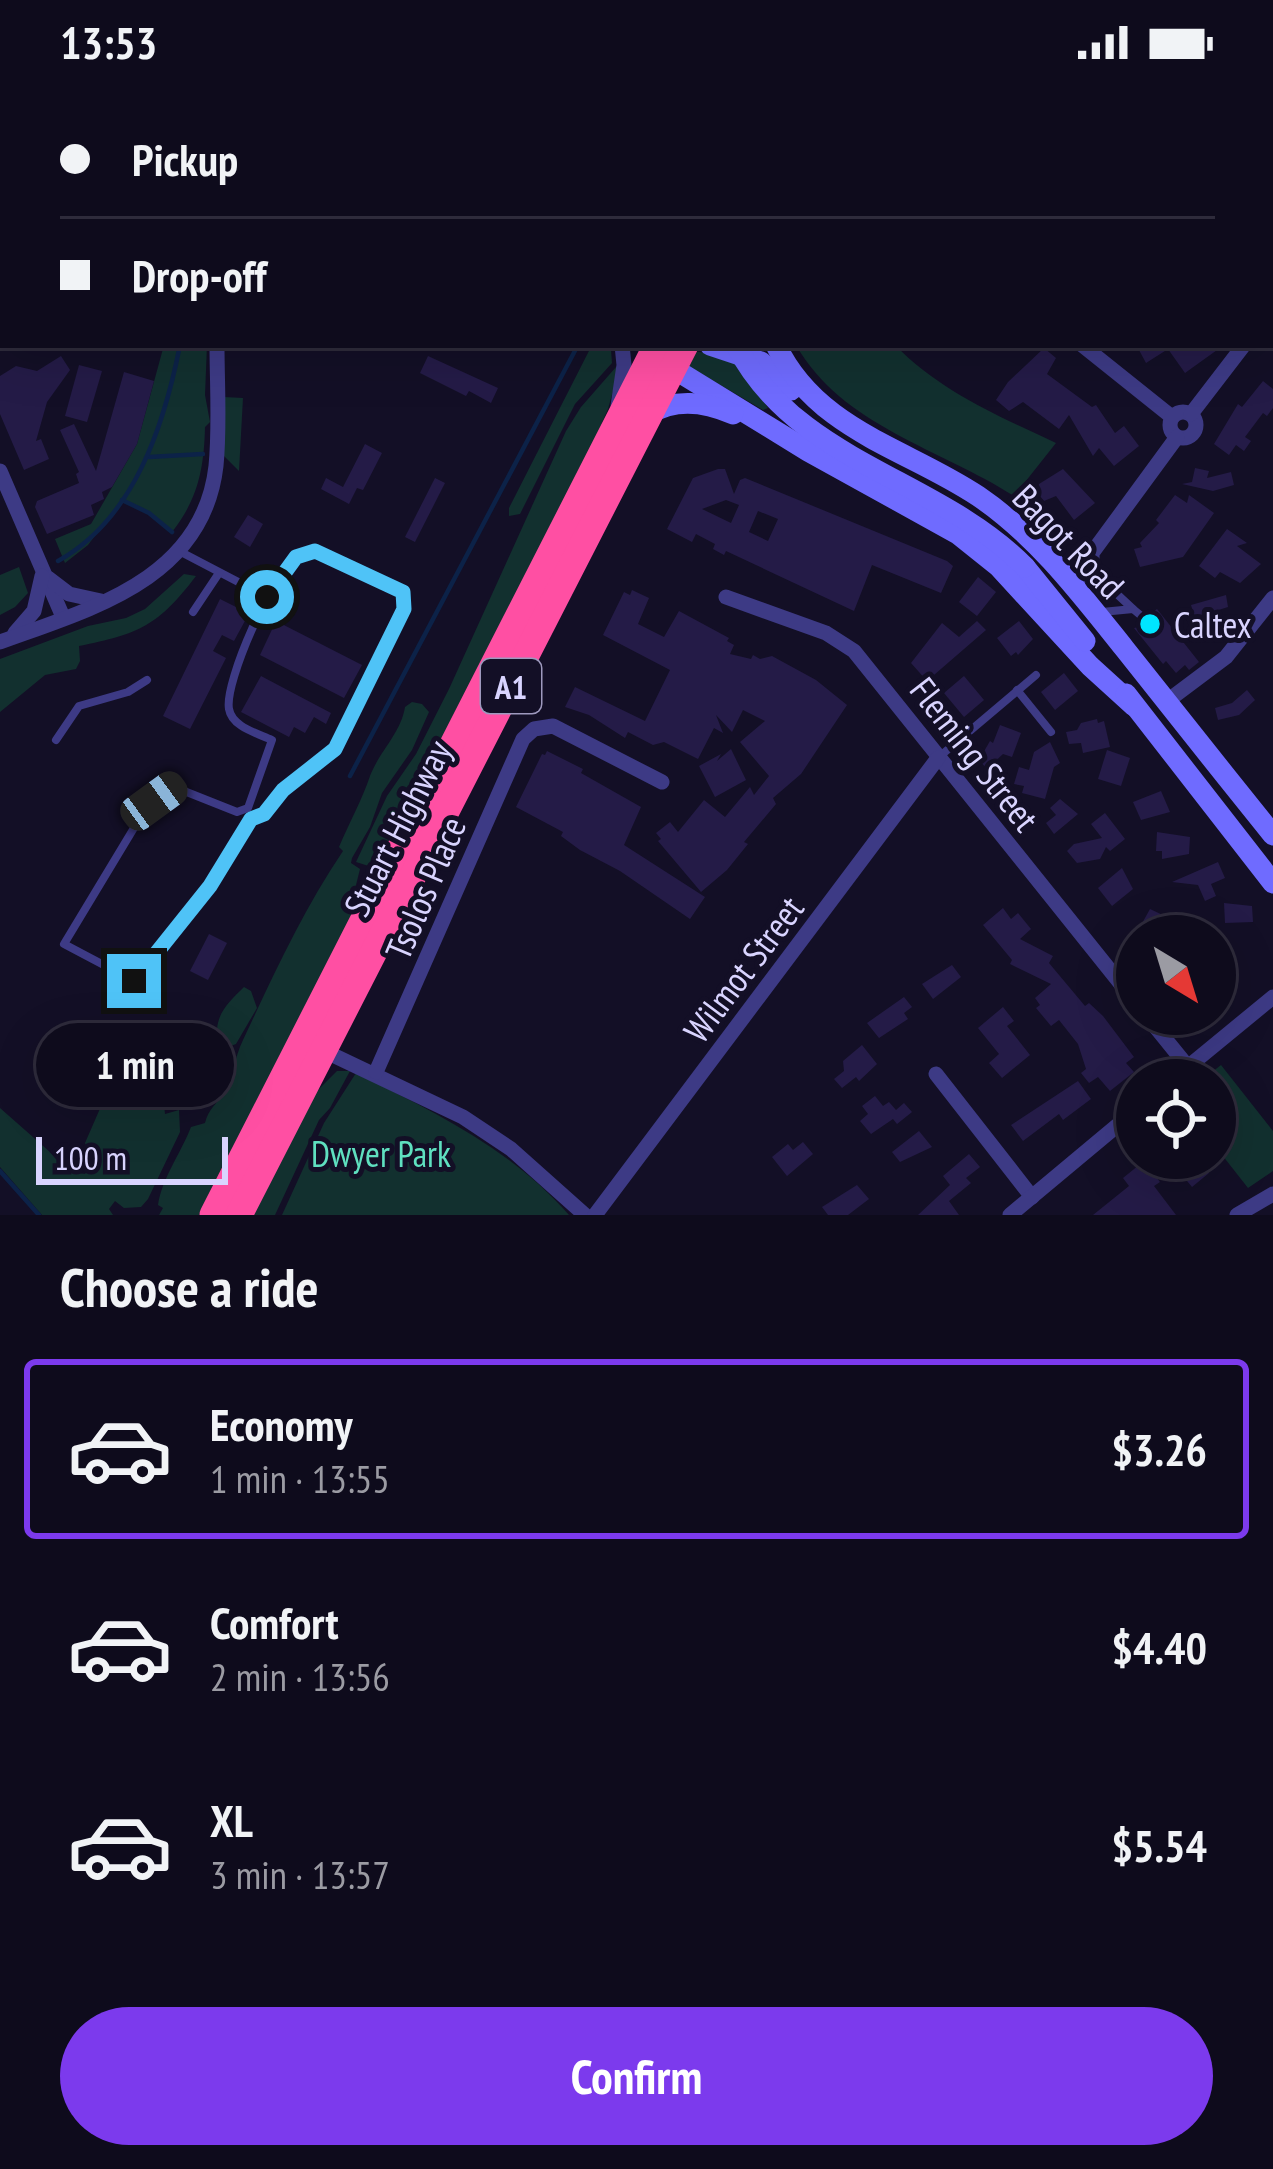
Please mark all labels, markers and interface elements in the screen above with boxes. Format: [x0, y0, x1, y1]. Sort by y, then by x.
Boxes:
text: 13:53 [60, 13, 157, 71]
text: Pickup [132, 130, 238, 188]
text: Drop-off [132, 246, 266, 304]
street label: Bagot Road [1003, 474, 1135, 608]
route start [240, 570, 294, 624]
place label: Caltex [1174, 601, 1252, 648]
marker: Caltex [1137, 611, 1163, 637]
road number: A1 [481, 659, 541, 713]
street label: Fleming Street [900, 667, 1050, 841]
street label: Stuart Highway [333, 732, 462, 924]
car [114, 765, 194, 837]
street label: Tsolos Place [374, 810, 476, 966]
street label: Wilmot Street [673, 886, 813, 1052]
north arrow [1116, 915, 1236, 1035]
map controls [1116, 915, 1236, 1179]
route end [107, 954, 161, 1008]
callout: 1 min [35, 1023, 233, 1107]
text: 1 min [96, 1039, 174, 1090]
button: locate [1116, 1059, 1236, 1179]
park label: Dwyer Park [311, 1130, 451, 1177]
scale bar [36, 1131, 228, 1184]
text: 100 m [54, 1136, 127, 1179]
text: Choose a ride [60, 1252, 319, 1322]
icon: car [66, 1395, 174, 1503]
text: Economy [210, 1395, 353, 1453]
text: $3.26 [1111, 1420, 1207, 1478]
text: 1 min · 13:55 [210, 1453, 390, 1504]
icon: car [66, 1593, 174, 1701]
text: Comfort [210, 1593, 339, 1651]
text: $4.40 [1111, 1618, 1207, 1676]
text: 2 min · 13:56 [210, 1651, 390, 1702]
icon: car [66, 1791, 174, 1899]
text: XL [210, 1791, 253, 1849]
text: $5.54 [1111, 1816, 1207, 1874]
text: 3 min · 13:57 [210, 1849, 390, 1900]
button: Confirm [60, 2007, 1213, 2145]

